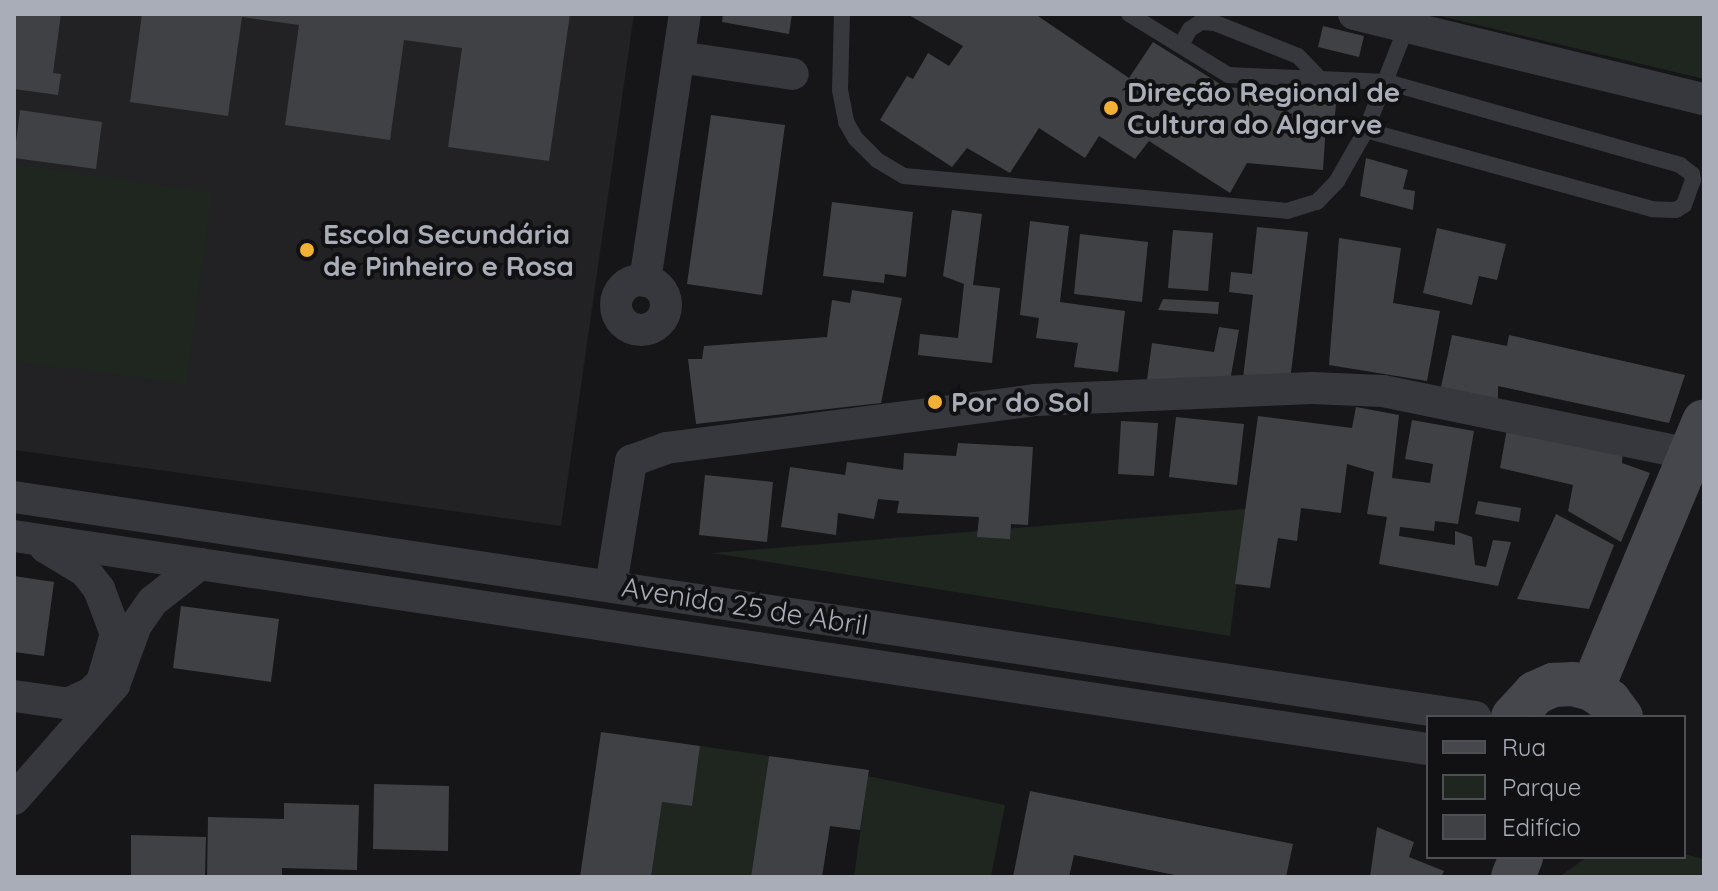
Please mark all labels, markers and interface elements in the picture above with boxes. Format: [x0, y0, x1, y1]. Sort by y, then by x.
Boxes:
place label: Direção Regional de Cultura do Algarve [1127, 75, 1400, 141]
marker: Direção Regional de Cultura do Algarve [1102, 99, 1120, 117]
place label: Escola Secundária de Pinheiro e Rosa [323, 217, 574, 283]
marker: Escola Secundária de Pinheiro e Rosa [298, 241, 316, 259]
place label: Por do Sol [951, 385, 1090, 419]
marker: Por do Sol [926, 393, 944, 411]
street label: Avenida 25 de Abril [620, 570, 870, 642]
legend [1426, 715, 1686, 859]
text: Rua [1502, 732, 1546, 762]
text: Parque [1502, 772, 1581, 802]
text: Edifício [1502, 812, 1581, 842]

